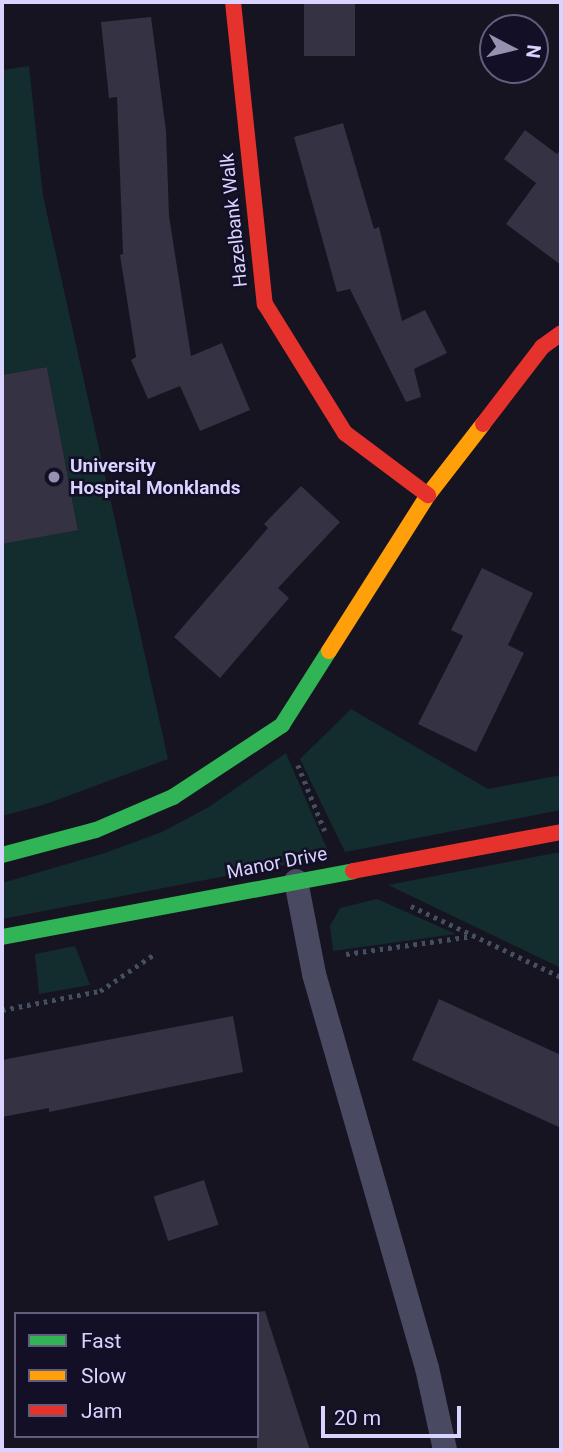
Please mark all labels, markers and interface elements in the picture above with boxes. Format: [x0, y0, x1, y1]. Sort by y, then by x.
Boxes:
north arrow [479, 14, 549, 84]
text: N [521, 43, 546, 59]
street label: Hazelbank Walk [216, 152, 252, 288]
place label: University Hospital Monklands [70, 455, 240, 499]
marker: University Hospital Monklands [44, 467, 64, 487]
street label: Manor Drive [225, 842, 329, 884]
legend [14, 1312, 259, 1438]
text: Fast [81, 1329, 121, 1353]
text: Slow [81, 1364, 126, 1388]
scale bar [325, 1392, 465, 1436]
text: Jam [81, 1399, 122, 1423]
text: 20 m [334, 1406, 381, 1430]

